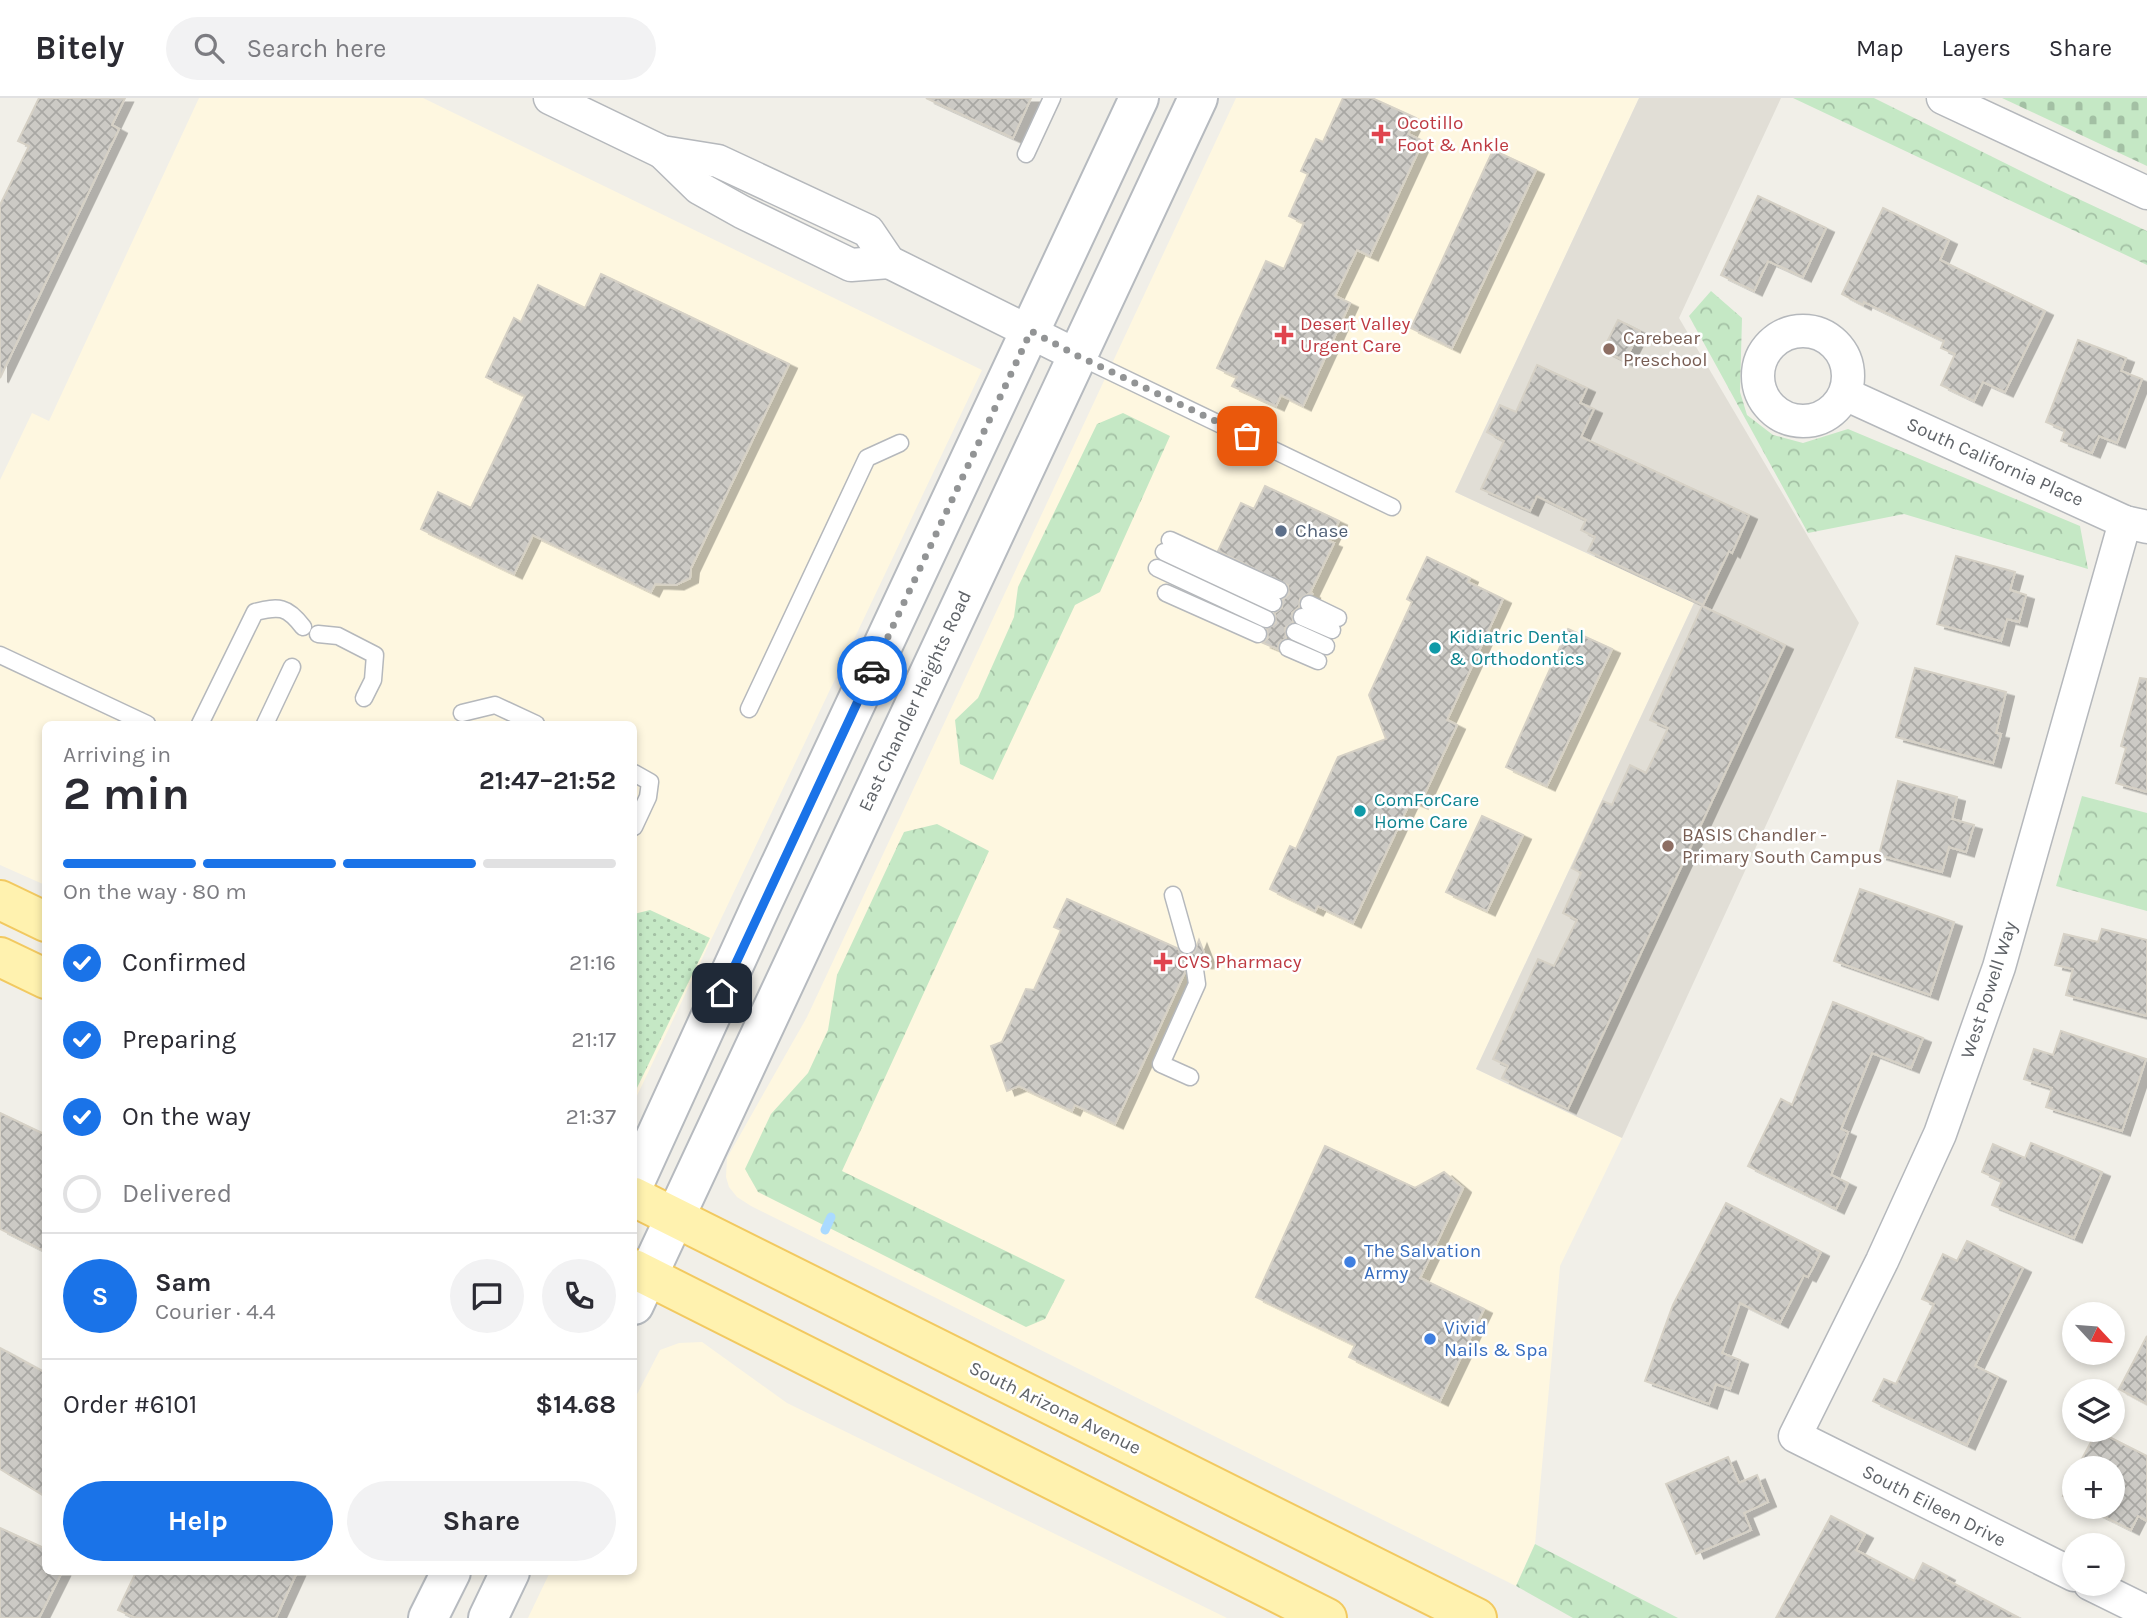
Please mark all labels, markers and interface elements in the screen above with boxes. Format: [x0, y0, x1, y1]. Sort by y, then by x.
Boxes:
search box [166, 17, 656, 80]
text: Bitely [35, 29, 124, 67]
icon: search [190, 29, 228, 67]
text: Search here [246, 33, 386, 64]
text: Map [1856, 34, 1904, 62]
text: Layers [1942, 34, 2011, 62]
text: Share [2049, 34, 2112, 62]
place label: Ocotillo Foot & Ankle [1397, 112, 1509, 156]
marker: Ocotillo Foot & Ankle [1371, 124, 1391, 144]
place label: Desert Valley Urgent Care [1300, 313, 1410, 357]
marker: Desert Valley Urgent Care [1274, 325, 1294, 345]
place label: Carebear Preschool [1623, 327, 1707, 371]
marker: Carebear Preschool [1601, 341, 1617, 357]
pin [1217, 406, 1277, 466]
street label: South California Place [1903, 413, 2087, 511]
icon: bag [1228, 417, 1266, 455]
place label: Chase [1295, 520, 1348, 542]
marker: Chase [1273, 523, 1289, 539]
street label: East Chandler Heights Road [854, 587, 976, 815]
place label: Kidiatric Dental & Orthodontics [1449, 626, 1585, 670]
courier [837, 636, 907, 706]
marker: Kidiatric Dental & Orthodontics [1427, 640, 1443, 656]
icon: car [853, 652, 891, 690]
text: Arriving in [63, 741, 171, 768]
text: 21:47–21:52 [479, 765, 616, 796]
text: 2 min [63, 767, 190, 821]
place label: ComForCare Home Care [1374, 789, 1479, 833]
marker: ComForCare Home Care [1352, 803, 1368, 819]
place label: BASIS Chandler - Primary South Campus [1682, 824, 1882, 868]
marker: BASIS Chandler - Primary South Campus [1660, 838, 1676, 854]
text: On the way · 80 m [63, 878, 247, 905]
street label: West Powell Way [1956, 918, 2022, 1061]
icon: check [63, 944, 101, 982]
text: Confirmed [122, 947, 247, 978]
text: 21:16 [569, 949, 616, 976]
place label: CVS Pharmacy [1177, 951, 1302, 973]
marker: CVS Pharmacy [1155, 954, 1171, 970]
pin [692, 963, 752, 1023]
icon: home [703, 974, 741, 1012]
icon: check [63, 1021, 101, 1059]
text: Preparing [122, 1024, 236, 1055]
text: 21:17 [571, 1026, 616, 1053]
icon: check [63, 1098, 101, 1136]
text: On the way [122, 1101, 251, 1132]
text: 21:37 [565, 1103, 616, 1130]
text: Delivered [122, 1178, 232, 1209]
place label: The Salvation Army [1364, 1240, 1481, 1284]
marker: The Salvation Army [1342, 1254, 1358, 1270]
button: chat [450, 1259, 524, 1333]
button: phone [542, 1259, 616, 1333]
text: Sam [155, 1267, 211, 1298]
text: S [92, 1281, 108, 1312]
text: Courier · 4.4 [155, 1298, 276, 1325]
north arrow [2062, 1302, 2124, 1365]
map controls [2062, 1302, 2125, 1596]
place label: Vivid Nails & Spa [1444, 1317, 1548, 1361]
marker: Vivid Nails & Spa [1422, 1331, 1438, 1347]
street label: South Arizona Avenue [966, 1357, 1144, 1459]
button: layers [2062, 1379, 2125, 1442]
text: Order #6101 [63, 1389, 197, 1420]
text: $14.68 [535, 1389, 616, 1420]
button: + [2062, 1456, 2125, 1519]
street label: South Eileen Drive [1859, 1460, 2009, 1552]
button: Help [63, 1481, 333, 1561]
button: Share [347, 1481, 616, 1561]
button: − [2062, 1533, 2125, 1596]

